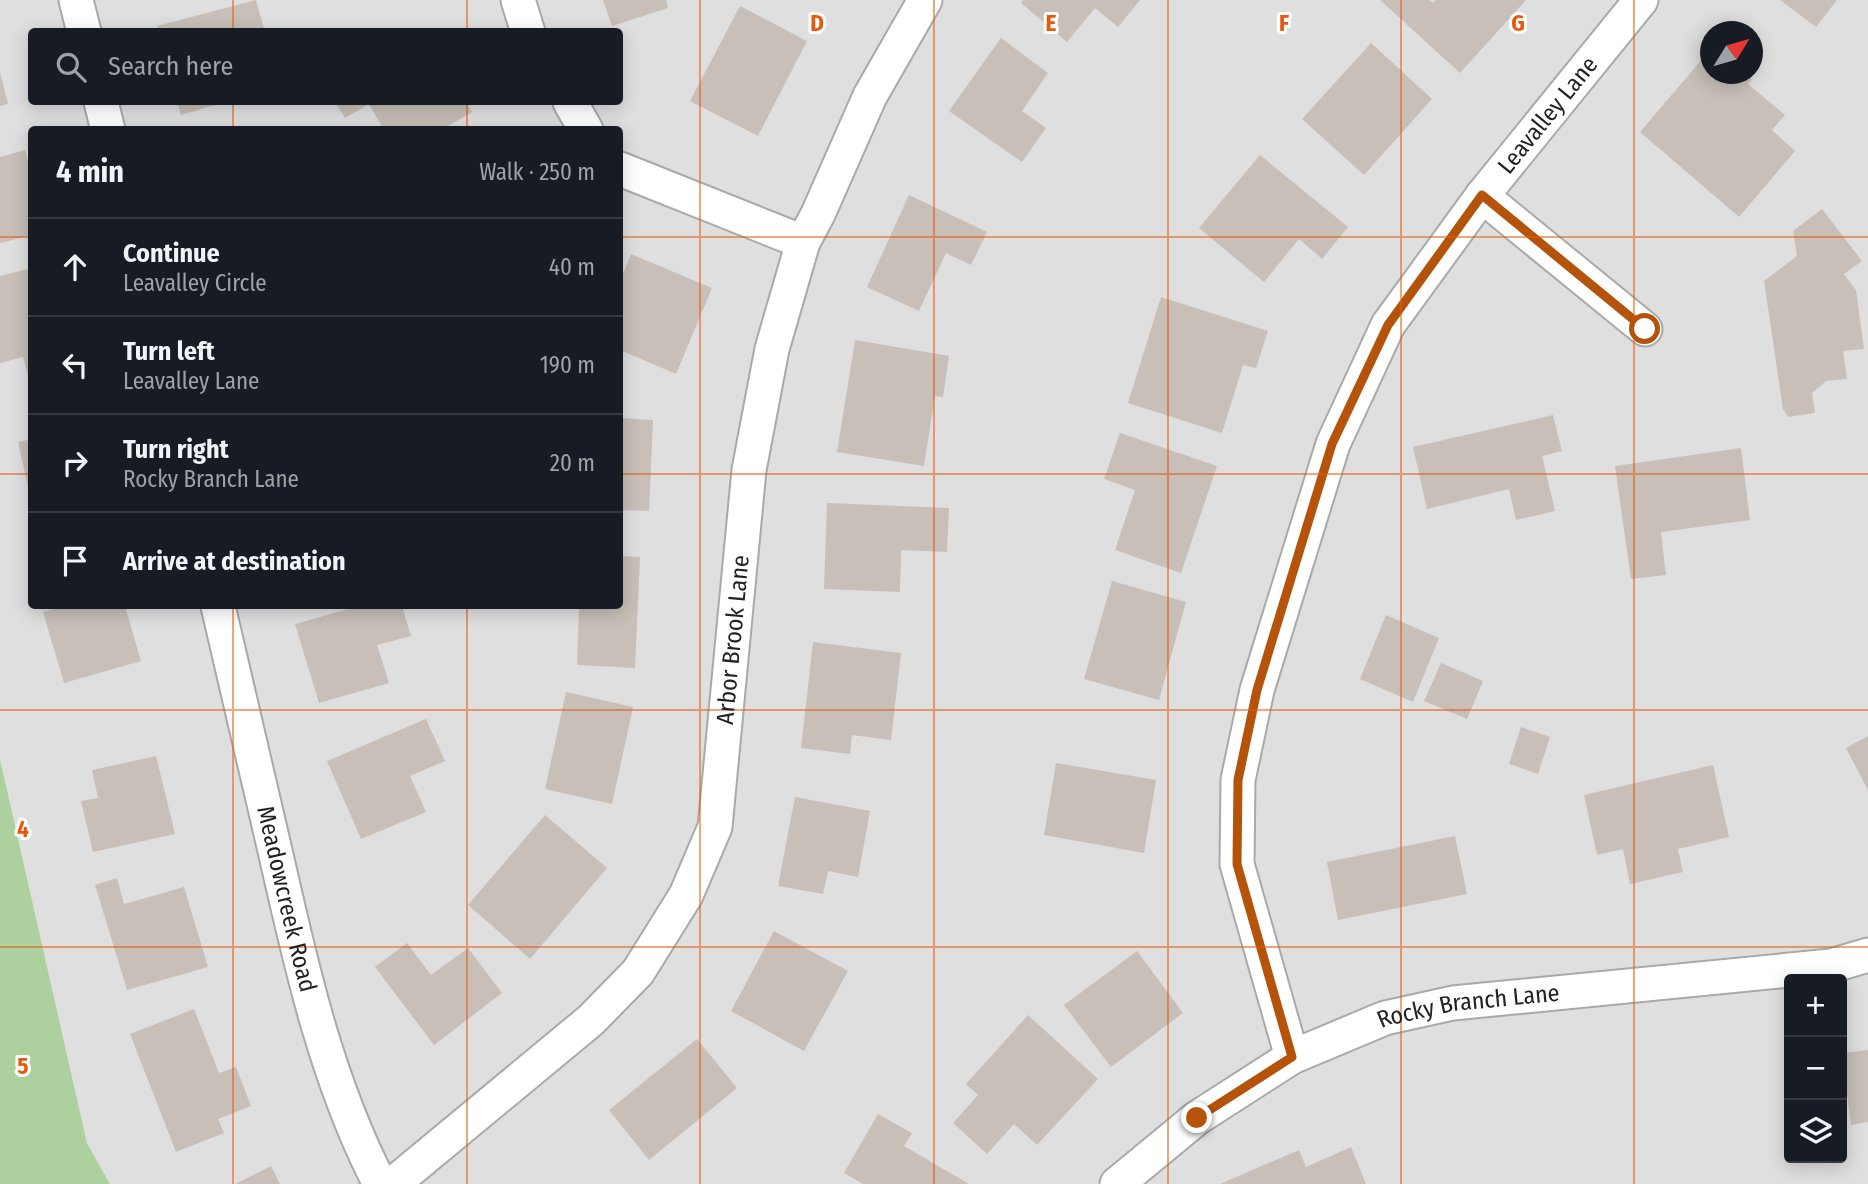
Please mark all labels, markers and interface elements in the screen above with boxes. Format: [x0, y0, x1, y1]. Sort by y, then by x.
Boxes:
text: D [810, 9, 824, 37]
text: E [1046, 9, 1057, 37]
text: F [1279, 9, 1289, 37]
text: G [1511, 9, 1525, 37]
north arrow [1700, 21, 1763, 84]
search box [28, 28, 623, 105]
icon: search [52, 48, 90, 86]
text: Search here [108, 51, 233, 82]
street label: Leavalley Lane [1492, 51, 1603, 179]
text: 4 min [56, 154, 124, 190]
text: Walk · 250 m [479, 158, 595, 186]
text: Continue [123, 238, 220, 269]
icon: ahead [56, 248, 94, 286]
text: 40 m [549, 253, 595, 281]
text: Leavalley Circle [123, 269, 267, 297]
route start [1629, 313, 1660, 344]
text: Turn left [123, 336, 215, 367]
icon: left [56, 346, 94, 384]
text: 190 m [540, 351, 595, 379]
text: Leavalley Lane [123, 367, 259, 395]
text: Turn right [123, 434, 229, 465]
icon: right [56, 444, 94, 482]
text: 20 m [550, 449, 595, 477]
text: Rocky Branch Lane [123, 465, 299, 493]
icon: arrive [56, 542, 94, 580]
text: Arrive at destination [123, 546, 346, 577]
street label: Arbor Brook Lane [711, 554, 755, 726]
street label: Meadowcreek Road [251, 803, 322, 995]
text: 4 [17, 815, 29, 843]
map controls [1784, 974, 1847, 1163]
button: + [1784, 974, 1847, 1037]
street label: Rocky Branch Lane [1373, 979, 1561, 1034]
button: − [1784, 1037, 1847, 1100]
text: 5 [17, 1052, 29, 1080]
button: layers [1784, 1100, 1847, 1163]
route end [1181, 1102, 1212, 1133]

